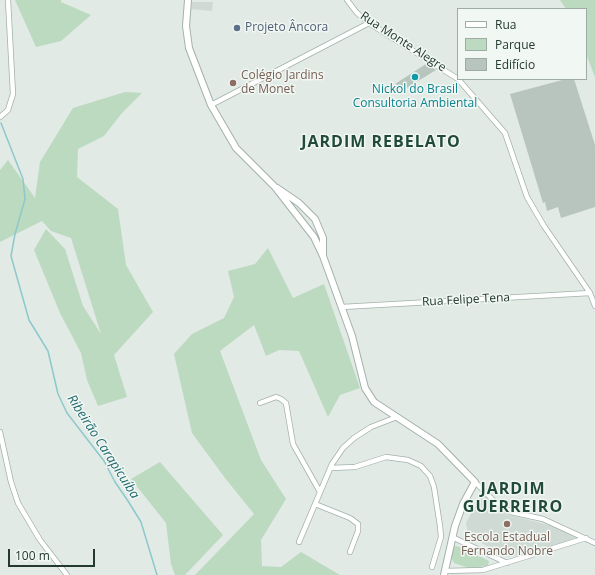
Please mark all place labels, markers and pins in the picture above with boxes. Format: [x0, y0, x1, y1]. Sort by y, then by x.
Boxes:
place label: Projeto Âncora [245, 21, 328, 35]
marker: Projeto Âncora [232, 23, 242, 33]
place label: Colégio Jardins de Monet [241, 69, 324, 97]
marker: Nickol do Brasil Consultoria Ambiental [410, 72, 420, 82]
marker: Colégio Jardins de Monet [228, 78, 238, 88]
place label: Nickol do Brasil Consultoria Ambiental [353, 83, 477, 111]
marker: Escola Estadual Fernando Nobre [502, 519, 512, 529]
place label: Escola Estadual Fernando Nobre [461, 531, 553, 559]

